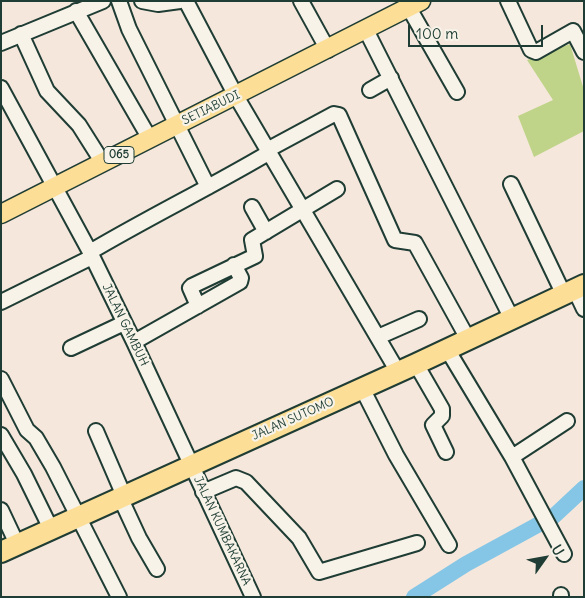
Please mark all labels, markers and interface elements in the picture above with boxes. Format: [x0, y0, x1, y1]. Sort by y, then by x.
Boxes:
scale bar [410, 15, 545, 47]
text: 100 m [416, 24, 458, 43]
street label: SETIABUDI [180, 88, 242, 128]
road number: 065 [104, 146, 134, 164]
street label: JALAN GAMBUH [99, 281, 151, 369]
street label: JALAN SUTOMO [250, 394, 336, 444]
street label: JALAN KUMBAKARNA [190, 474, 254, 588]
north arrow [520, 533, 570, 583]
text: U [548, 541, 568, 559]

